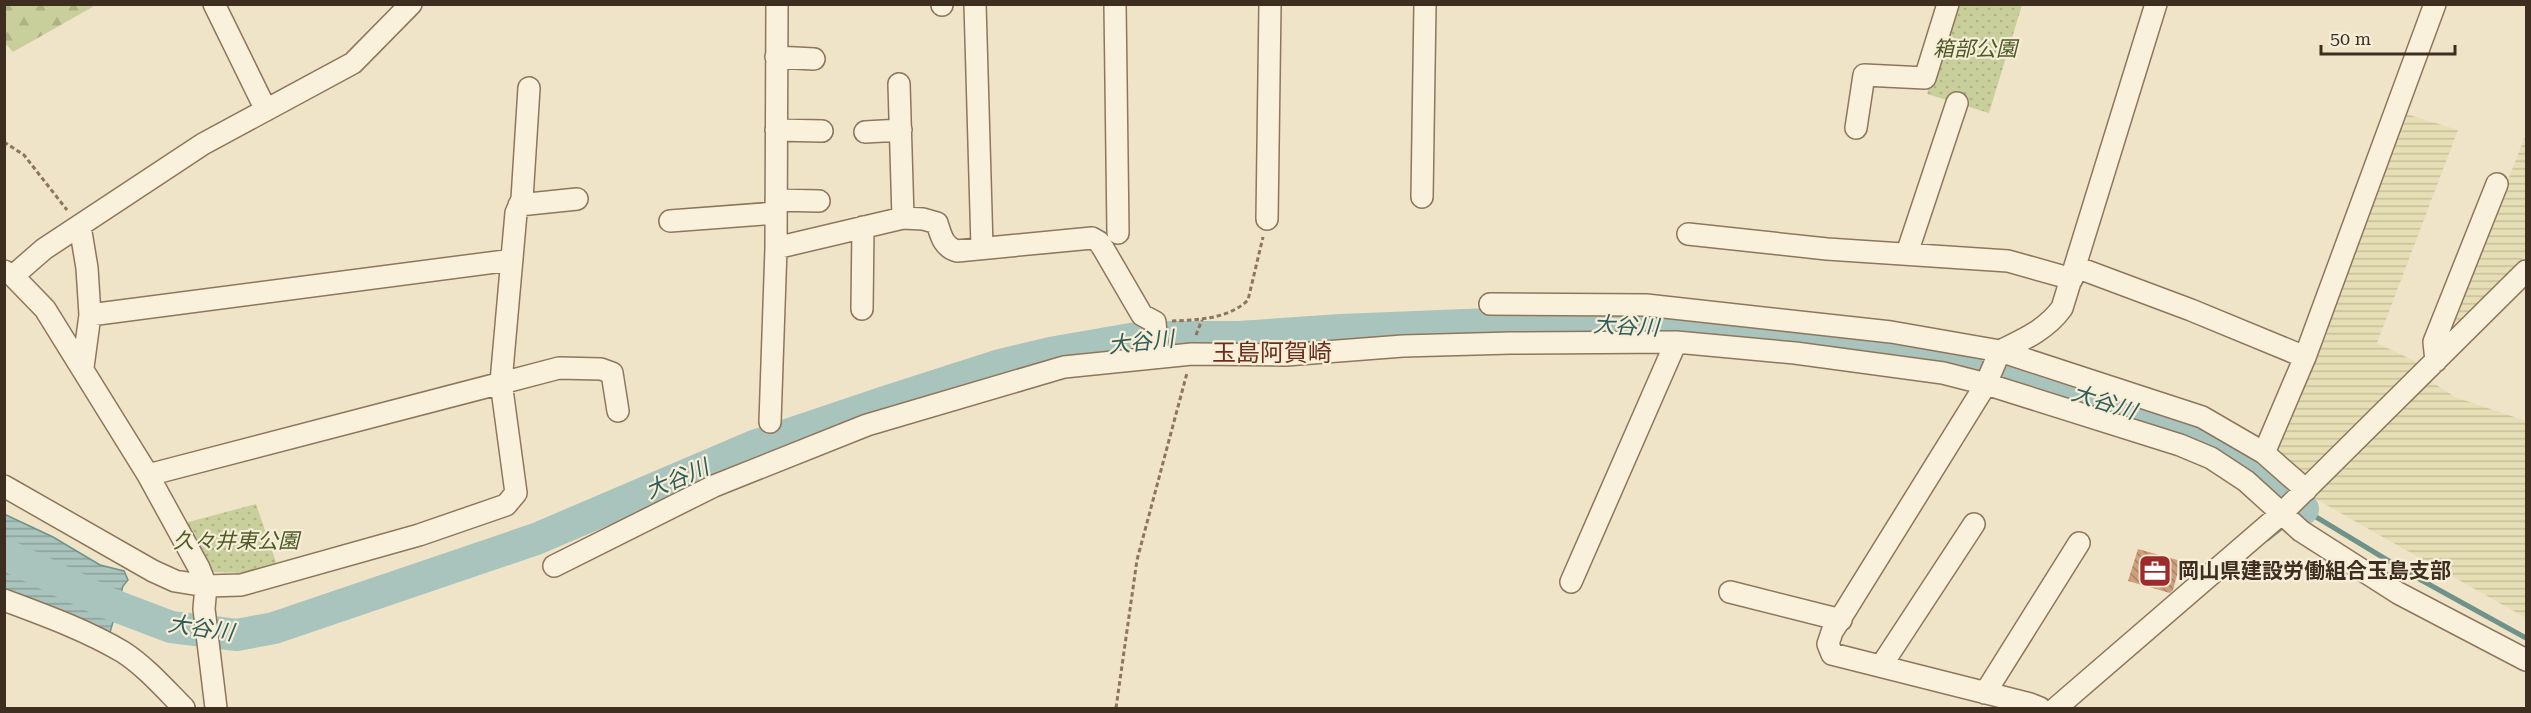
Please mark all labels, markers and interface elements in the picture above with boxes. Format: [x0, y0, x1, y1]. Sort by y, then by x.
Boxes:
scale bar [2321, 18, 2454, 56]
text: 50 m [2330, 28, 2371, 49]
park label: 箱部公園 [1933, 37, 2020, 61]
water label: 大谷川 [1592, 312, 1662, 340]
water label: 大谷川 [1107, 326, 1177, 358]
district label: 玉島阿賀崎 [1212, 339, 1332, 367]
water label: 大谷川 [2069, 380, 2141, 425]
water label: 大谷川 [642, 454, 714, 503]
park label: 久々井東公園 [173, 529, 302, 553]
office icon: 岡山県建設労働組合玉島支部 [2137, 553, 2173, 589]
place label: 岡山県建設労働組合玉島支部 [2178, 559, 2451, 583]
water label: 大谷川 [167, 611, 237, 645]

